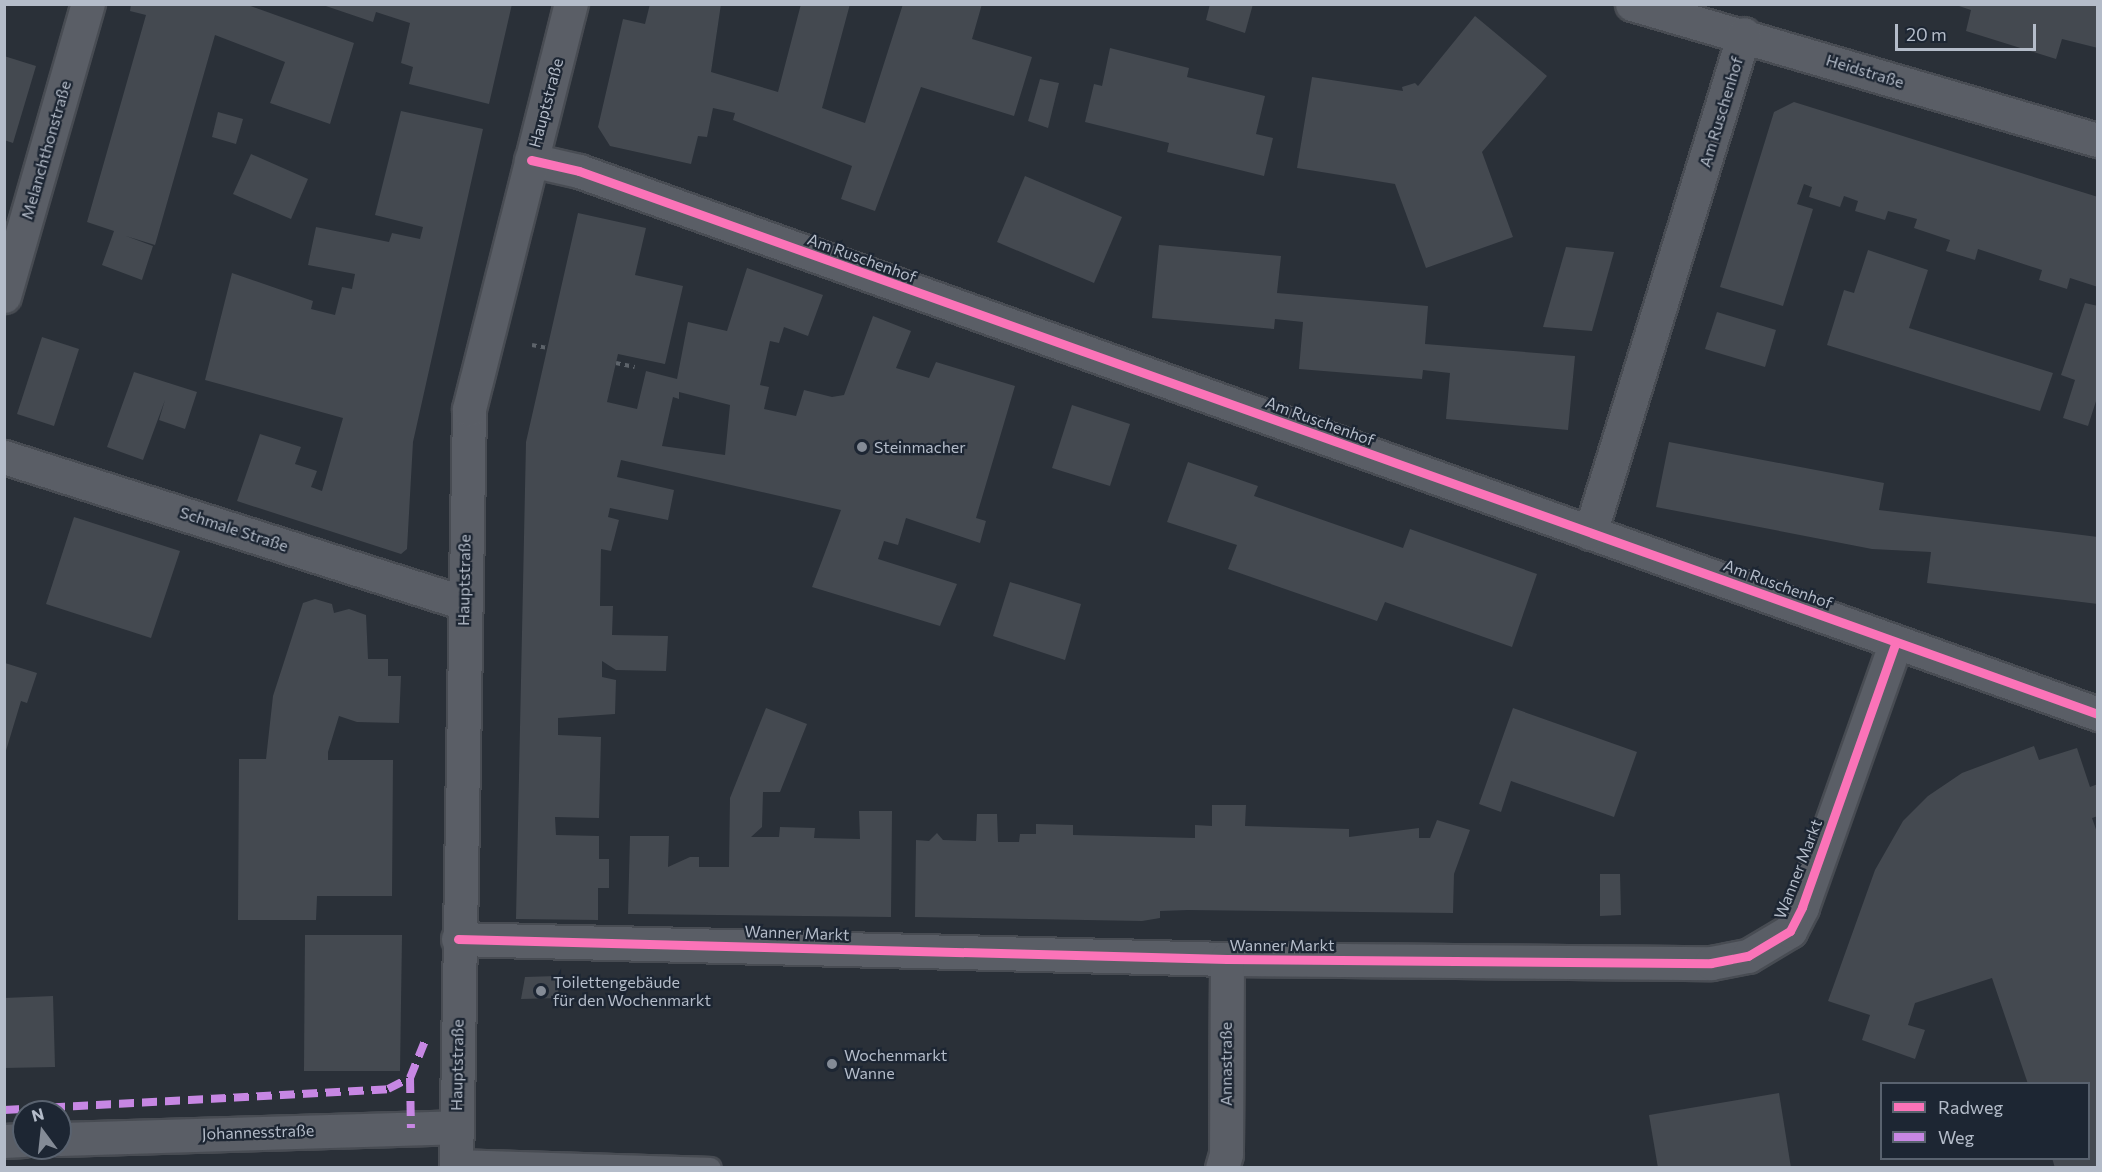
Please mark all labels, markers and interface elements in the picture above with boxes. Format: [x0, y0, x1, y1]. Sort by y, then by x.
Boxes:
scale bar [1898, 12, 2039, 50]
text: 20 m [1906, 23, 1947, 45]
street label: Heidstraße [1824, 50, 1906, 92]
street label: Am Ruschenhof [1695, 54, 1747, 170]
street label: Hauptstraße [525, 56, 567, 150]
street label: Melanchthonstraße [17, 78, 75, 222]
street label: Am Ruschenhof [805, 229, 919, 287]
street label: Am Ruschenhof [1263, 392, 1377, 450]
place label: Steinmacher [874, 437, 966, 457]
marker: Steinmacher [855, 440, 869, 454]
street label: Schmale Straße [177, 502, 291, 556]
street label: Hauptstraße [454, 534, 474, 626]
street label: Am Ruschenhof [1721, 555, 1835, 613]
street label: Wanner Markt [1770, 816, 1826, 922]
street label: Wanner Markt [744, 922, 850, 944]
street label: Wanner Markt [1229, 935, 1335, 955]
place label: Toilettengebäude für den Wochenmarkt [553, 972, 711, 1010]
marker: Toilettengebäude für den Wochenmarkt [534, 984, 548, 998]
street label: Hauptstraße [447, 1019, 467, 1111]
street label: Annastraße [1216, 1022, 1236, 1106]
place label: Wochenmarkt Wanne [844, 1045, 947, 1083]
marker: Wochenmarkt Wanne [825, 1057, 839, 1071]
legend [1880, 1082, 2090, 1160]
text: Radweg [1938, 1096, 2003, 1118]
north arrow [12, 1100, 72, 1160]
text: N [29, 1103, 46, 1125]
street label: Johannesstraße [202, 1120, 314, 1144]
text: Weg [1938, 1126, 1974, 1148]

